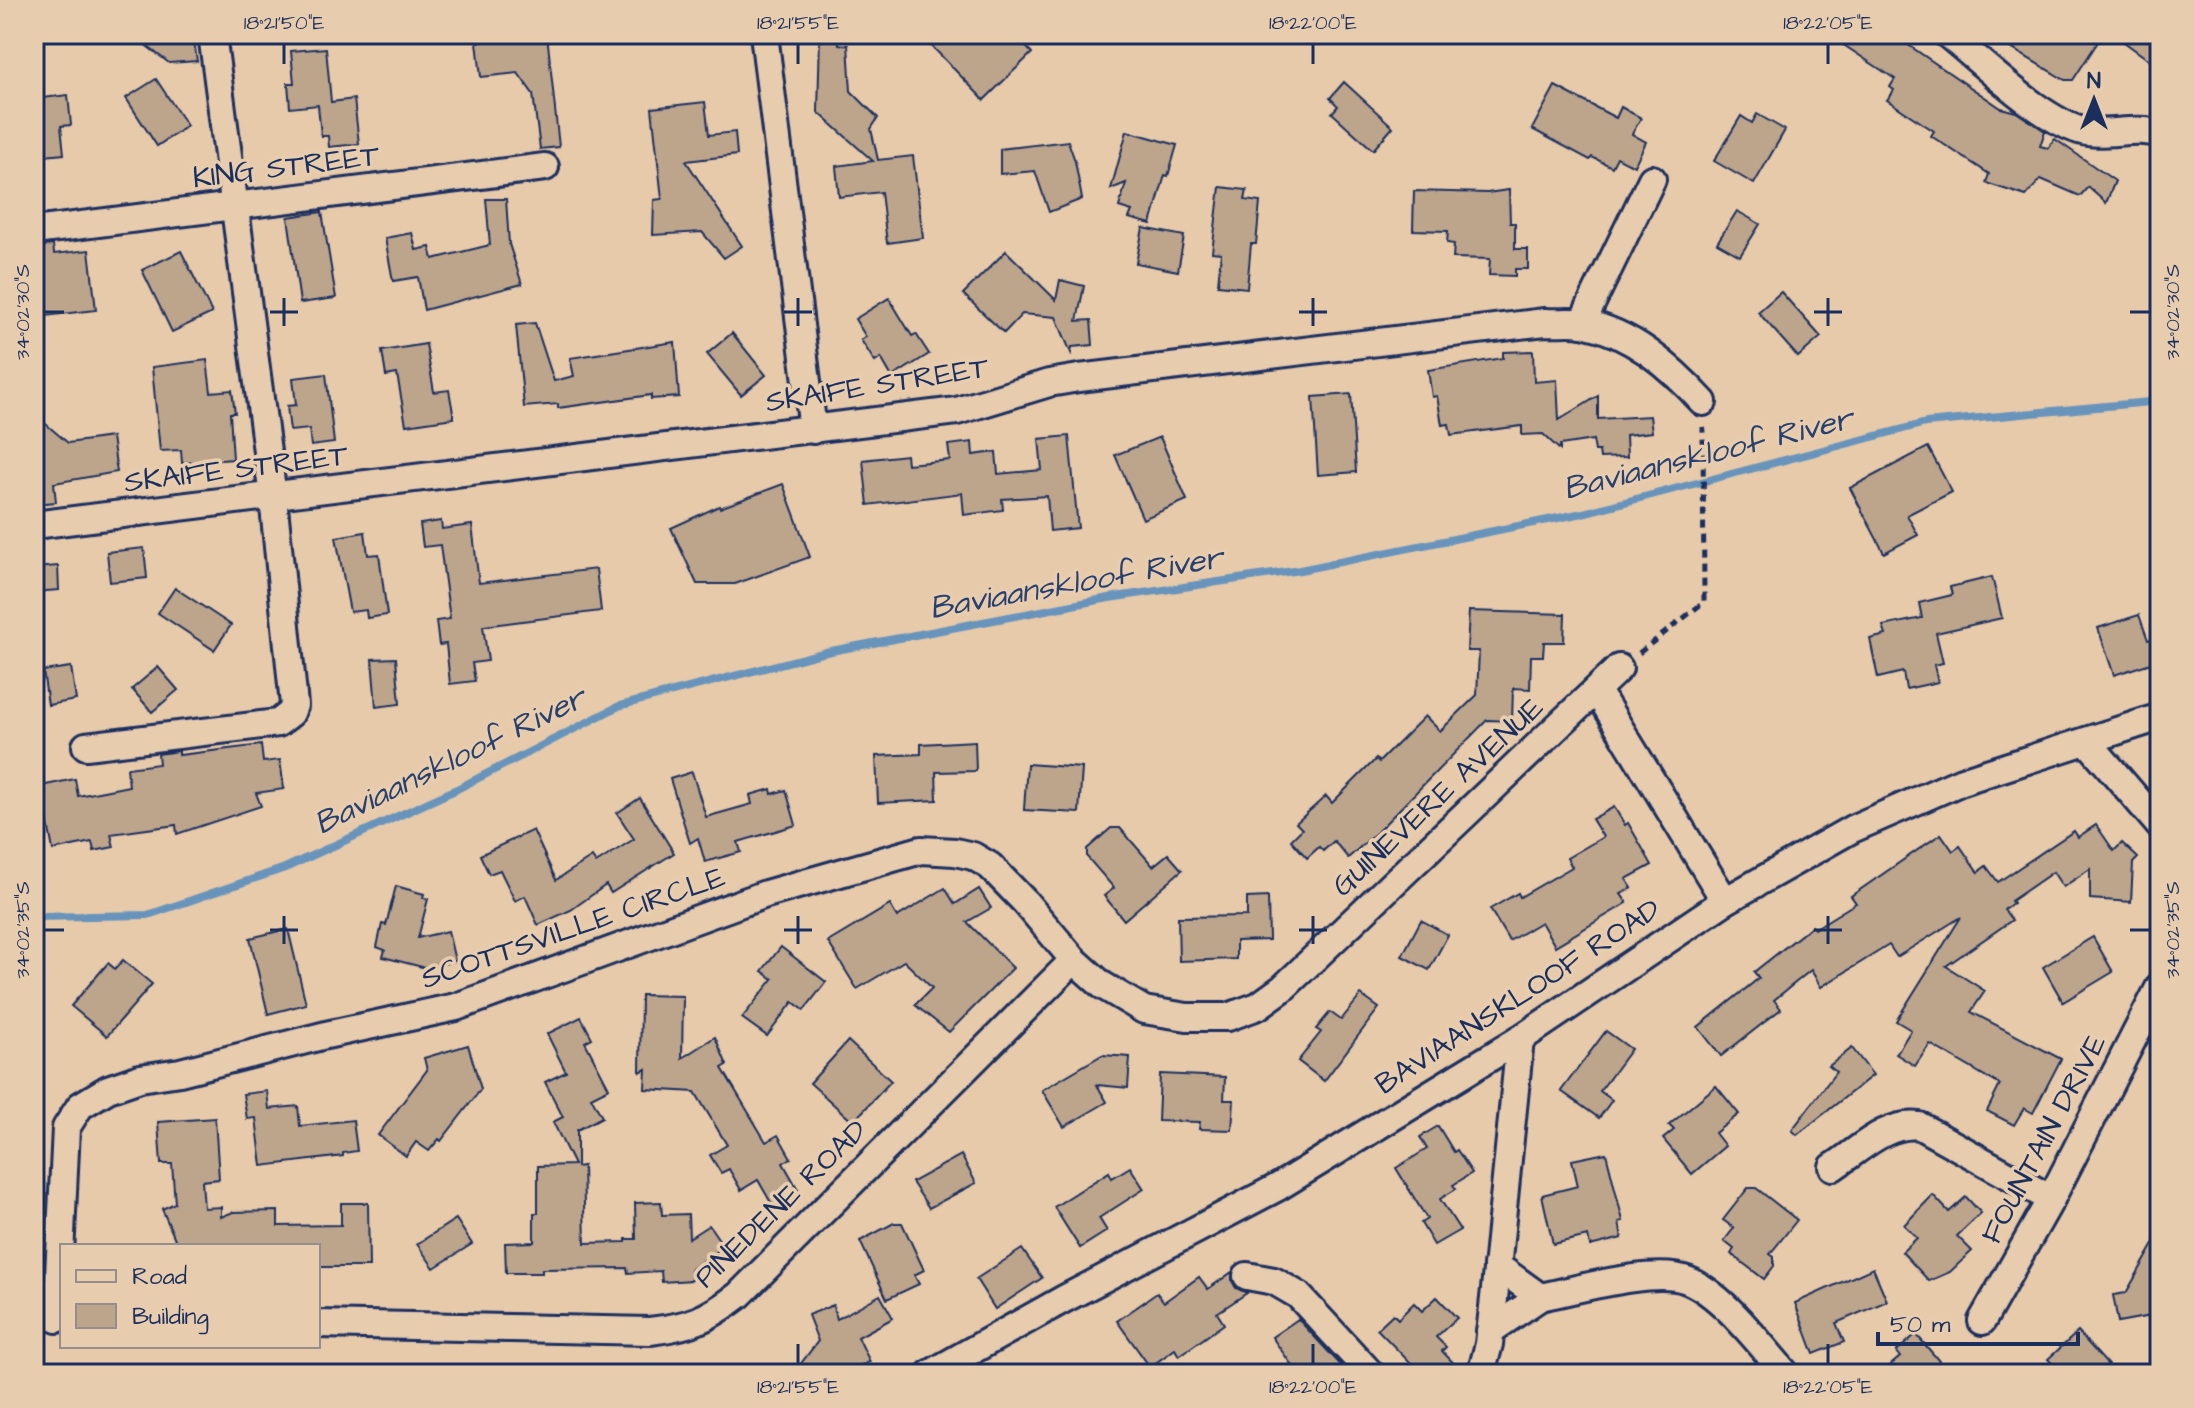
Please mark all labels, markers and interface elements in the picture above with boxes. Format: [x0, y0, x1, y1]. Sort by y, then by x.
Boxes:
text: 18°21'50"E [244, 9, 324, 37]
text: 18°21'55"E [757, 9, 839, 37]
text: 18°22'00"E [1269, 9, 1357, 37]
text: 18°22'05"E [1783, 9, 1873, 37]
north arrow [2054, 60, 2134, 140]
text: N [2087, 66, 2101, 97]
street label: KING STREET [190, 135, 382, 199]
text: 34°02'30"S [9, 264, 37, 360]
text: 34°02'30"S [2159, 264, 2187, 360]
street label: SKAIFE STREET [762, 347, 992, 423]
water label: Baviaanskloof River [1559, 395, 1861, 512]
street label: SKAIFE STREET [122, 434, 351, 504]
water label: Baviaanskloof River [926, 534, 1229, 631]
water label: Baviaanskloof River [307, 674, 596, 846]
street label: GUINEVERE AVENUE [1323, 687, 1553, 906]
street label: SCOTTSVILLE CIRCLE [415, 856, 731, 1000]
text: 34°02'35"S [9, 881, 37, 979]
text: 34°02'35"S [2159, 881, 2187, 979]
street label: BAVIAANSKLOOF ROAD [1367, 889, 1669, 1105]
street label: FOUNTAIN DRIVE [1971, 1027, 2117, 1251]
street label: PINEDENE ROAD [685, 1110, 877, 1298]
legend [60, 1244, 320, 1348]
text: Road [132, 1260, 187, 1294]
scale bar [1878, 1296, 2078, 1346]
text: Building [132, 1300, 209, 1335]
text: 50 m [1890, 1308, 1951, 1342]
text: 18°21'55"E [757, 1373, 839, 1401]
text: 18°22'00"E [1269, 1373, 1357, 1401]
text: 18°22'05"E [1783, 1373, 1873, 1401]

